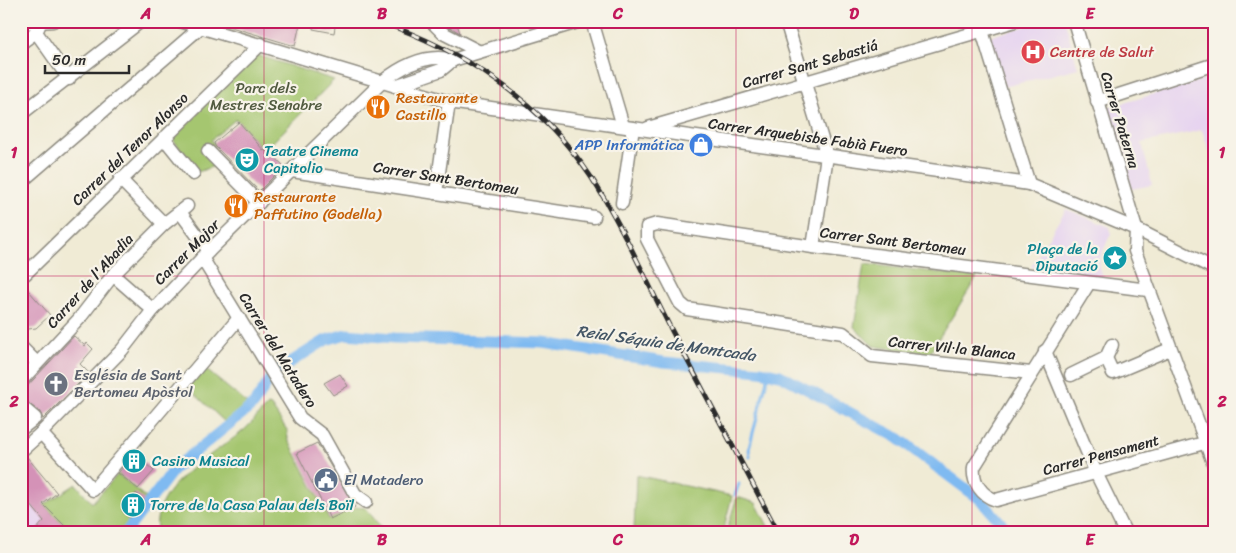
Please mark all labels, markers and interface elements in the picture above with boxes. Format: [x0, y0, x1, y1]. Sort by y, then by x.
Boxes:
text: A [140, 0, 151, 28]
text: B [377, 0, 388, 28]
text: C [612, 0, 624, 28]
text: D [849, 0, 859, 28]
text: E [1086, 0, 1096, 28]
street label: Carrer Sant Sebastiá [739, 32, 881, 96]
hospital icon: Centre de Salut [1020, 39, 1046, 65]
place label: Centre de Salut [1050, 39, 1155, 65]
scale bar [45, 42, 129, 74]
text: 50 m [52, 47, 87, 73]
street label: Carrer Paterna [1093, 69, 1147, 172]
park label: Parc dels Mestres Senabre [210, 75, 322, 118]
place label: Restaurante Castillo [396, 85, 478, 128]
street label: Carrer del Tenor Alonso [65, 86, 195, 212]
restaurant icon: Restaurante Castillo [365, 94, 391, 120]
street label: Carrer Arquebisbe Fabià Fuero [707, 110, 910, 164]
place label: APP Informática [574, 132, 684, 158]
shop icon: APP Informática [688, 132, 714, 158]
text: 1 [11, 138, 18, 167]
place label: Teatre Cinema Capitolio [264, 138, 359, 181]
text: 1 [1219, 138, 1226, 167]
theatre icon: Teatre Cinema Capitolio [234, 147, 260, 173]
street label: Carrer Sant Bertomeu [371, 154, 521, 202]
place label: Restaurante Paffutino (Godella) [254, 184, 382, 227]
restaurant icon: Restaurante Paffutino (Godella) [223, 193, 249, 219]
street label: Carrer Major [148, 212, 227, 291]
street label: Carrer Sant Bertomeu [819, 219, 967, 263]
street label: Carrer de l'Abadia [40, 227, 140, 335]
place label: Plaça de la Diputació [1027, 236, 1098, 279]
place icon: Plaça de la Diputació [1102, 245, 1128, 271]
street label: Carrer del Matadero [232, 287, 324, 413]
water label: Reial Séquia de Montcada [575, 316, 759, 370]
street label: Carrer Vil·la Blanca [887, 328, 1017, 368]
place label: Església de Sant Bertomeu Apòstol [74, 362, 193, 405]
church icon: Església de Sant Bertomeu Apòstol [43, 371, 69, 397]
text: 2 [8, 387, 19, 416]
text: 2 [1216, 387, 1227, 416]
street label: Carrer Pensament [1040, 427, 1163, 483]
building icon: Casino Musical [121, 448, 147, 474]
place label: Casino Musical [152, 448, 250, 474]
public building icon: El Matadero [313, 467, 339, 493]
place label: El Matadero [344, 467, 424, 493]
building icon: Torre de la Casa Palau dels Boïl [120, 492, 146, 518]
place label: Torre de la Casa Palau dels Boïl [150, 492, 355, 518]
text: A [140, 525, 151, 553]
text: B [377, 525, 388, 553]
text: C [612, 525, 624, 553]
text: D [849, 525, 859, 553]
text: E [1086, 525, 1096, 553]

